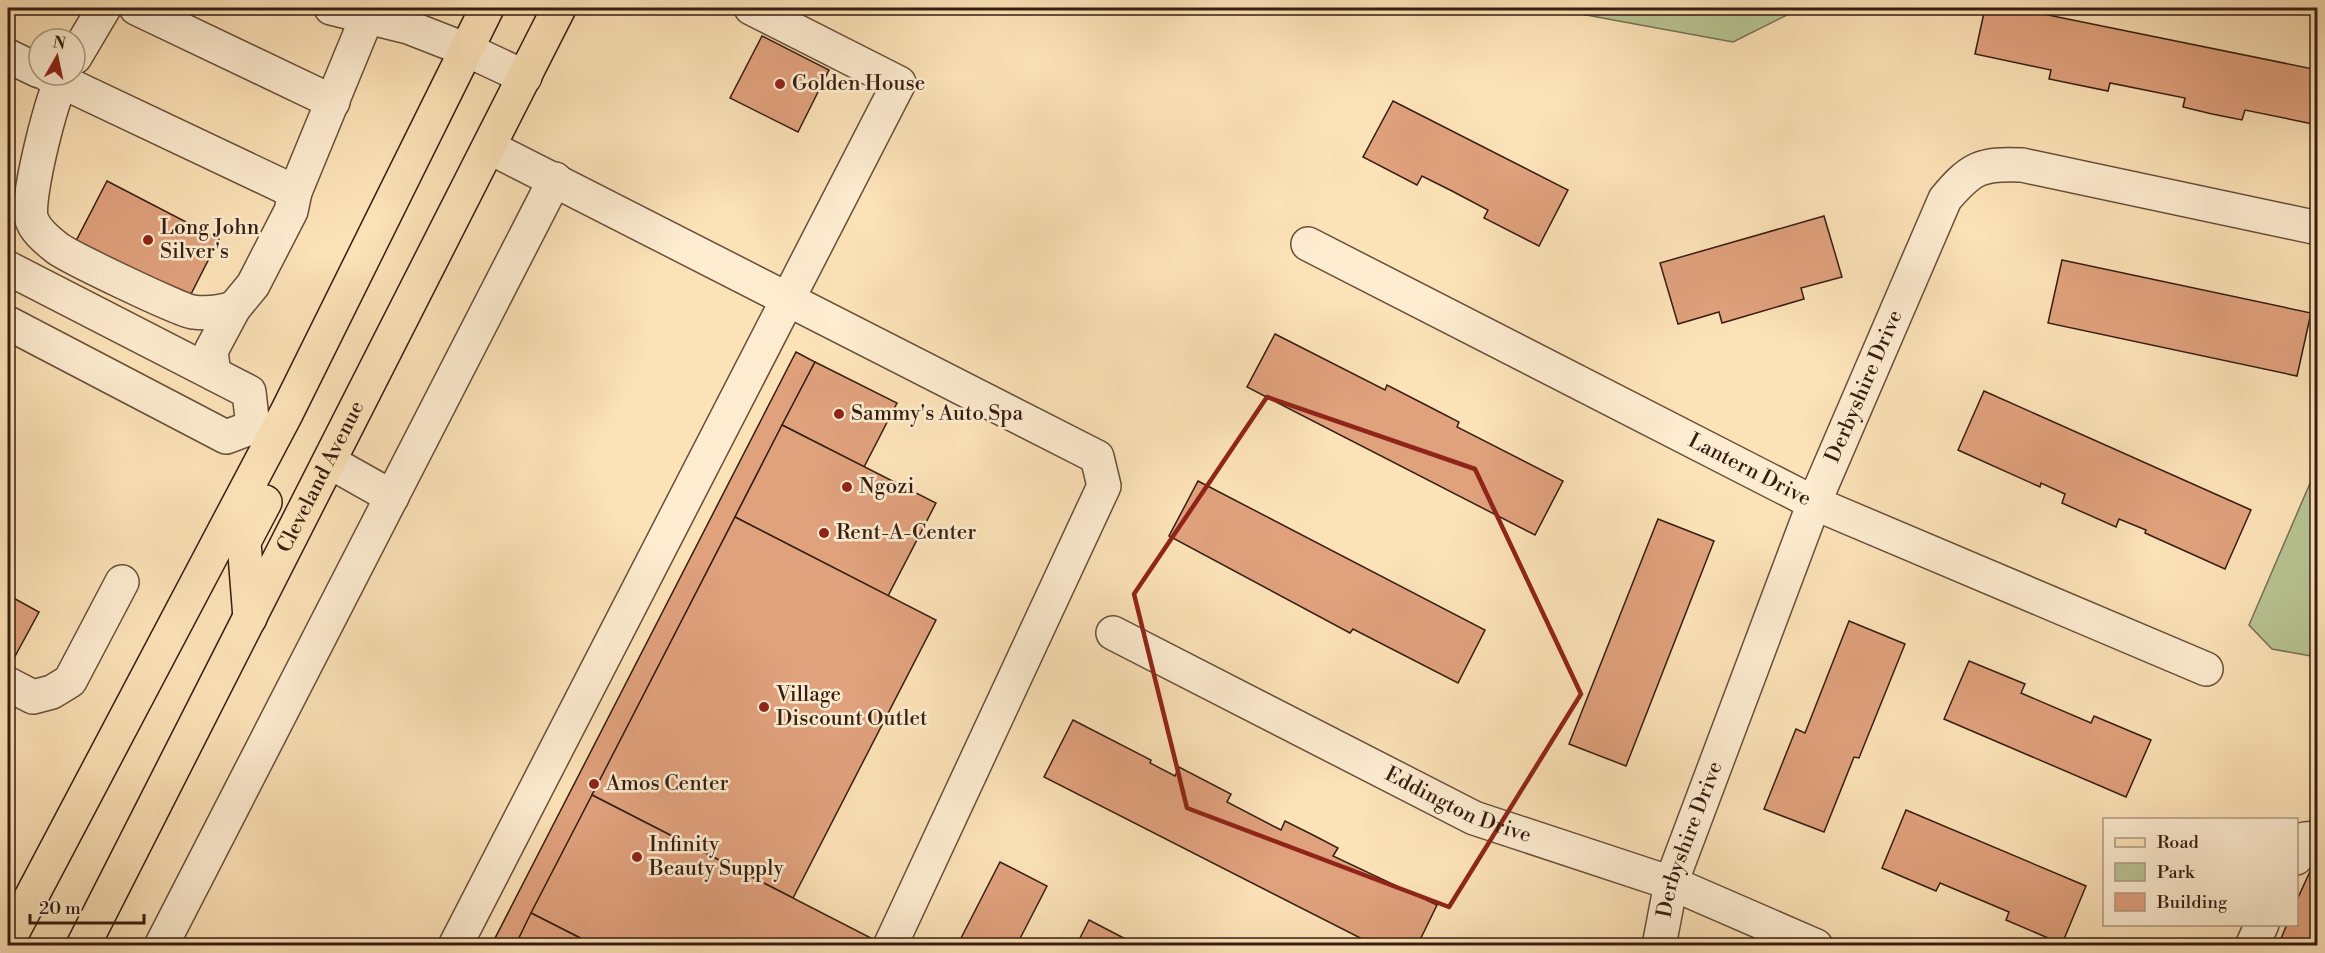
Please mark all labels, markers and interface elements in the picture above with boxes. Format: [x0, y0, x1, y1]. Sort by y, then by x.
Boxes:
north arrow [27, 27, 87, 87]
text: N [51, 32, 67, 54]
place label: Golden House [792, 71, 925, 97]
marker: Golden House [773, 77, 787, 91]
place label: Long John Silver's [160, 215, 260, 265]
marker: Long John Silver's [141, 233, 155, 247]
street label: Derbyshire Drive [1820, 306, 1909, 467]
street label: Cleveland Avenue [272, 397, 370, 557]
place label: Sammy's Auto Spa [851, 401, 1023, 427]
marker: Sammy's Auto Spa [832, 407, 846, 421]
street label: Lantern Drive [1684, 428, 1815, 512]
place label: Ngozi [859, 474, 914, 500]
marker: Ngozi [840, 480, 854, 494]
place label: Rent-A-Center [836, 520, 976, 546]
marker: Rent-A-Center [817, 526, 831, 540]
place label: Village Discount Outlet [775, 682, 928, 732]
marker: Village Discount Outlet [757, 700, 771, 714]
street label: Derbyshire Drive [1652, 758, 1729, 920]
street label: Eddington Drive [1380, 761, 1534, 849]
place label: Amos Center [605, 771, 729, 797]
marker: Amos Center [587, 777, 601, 791]
legend [2103, 818, 2298, 926]
text: Road [2157, 831, 2200, 854]
place label: Infinity Beauty Supply [648, 832, 785, 882]
marker: Infinity Beauty Supply [630, 850, 644, 864]
text: Park [2157, 861, 2196, 884]
scale bar [30, 887, 144, 925]
text: Building [2156, 891, 2228, 914]
text: 20 m [39, 897, 81, 920]

